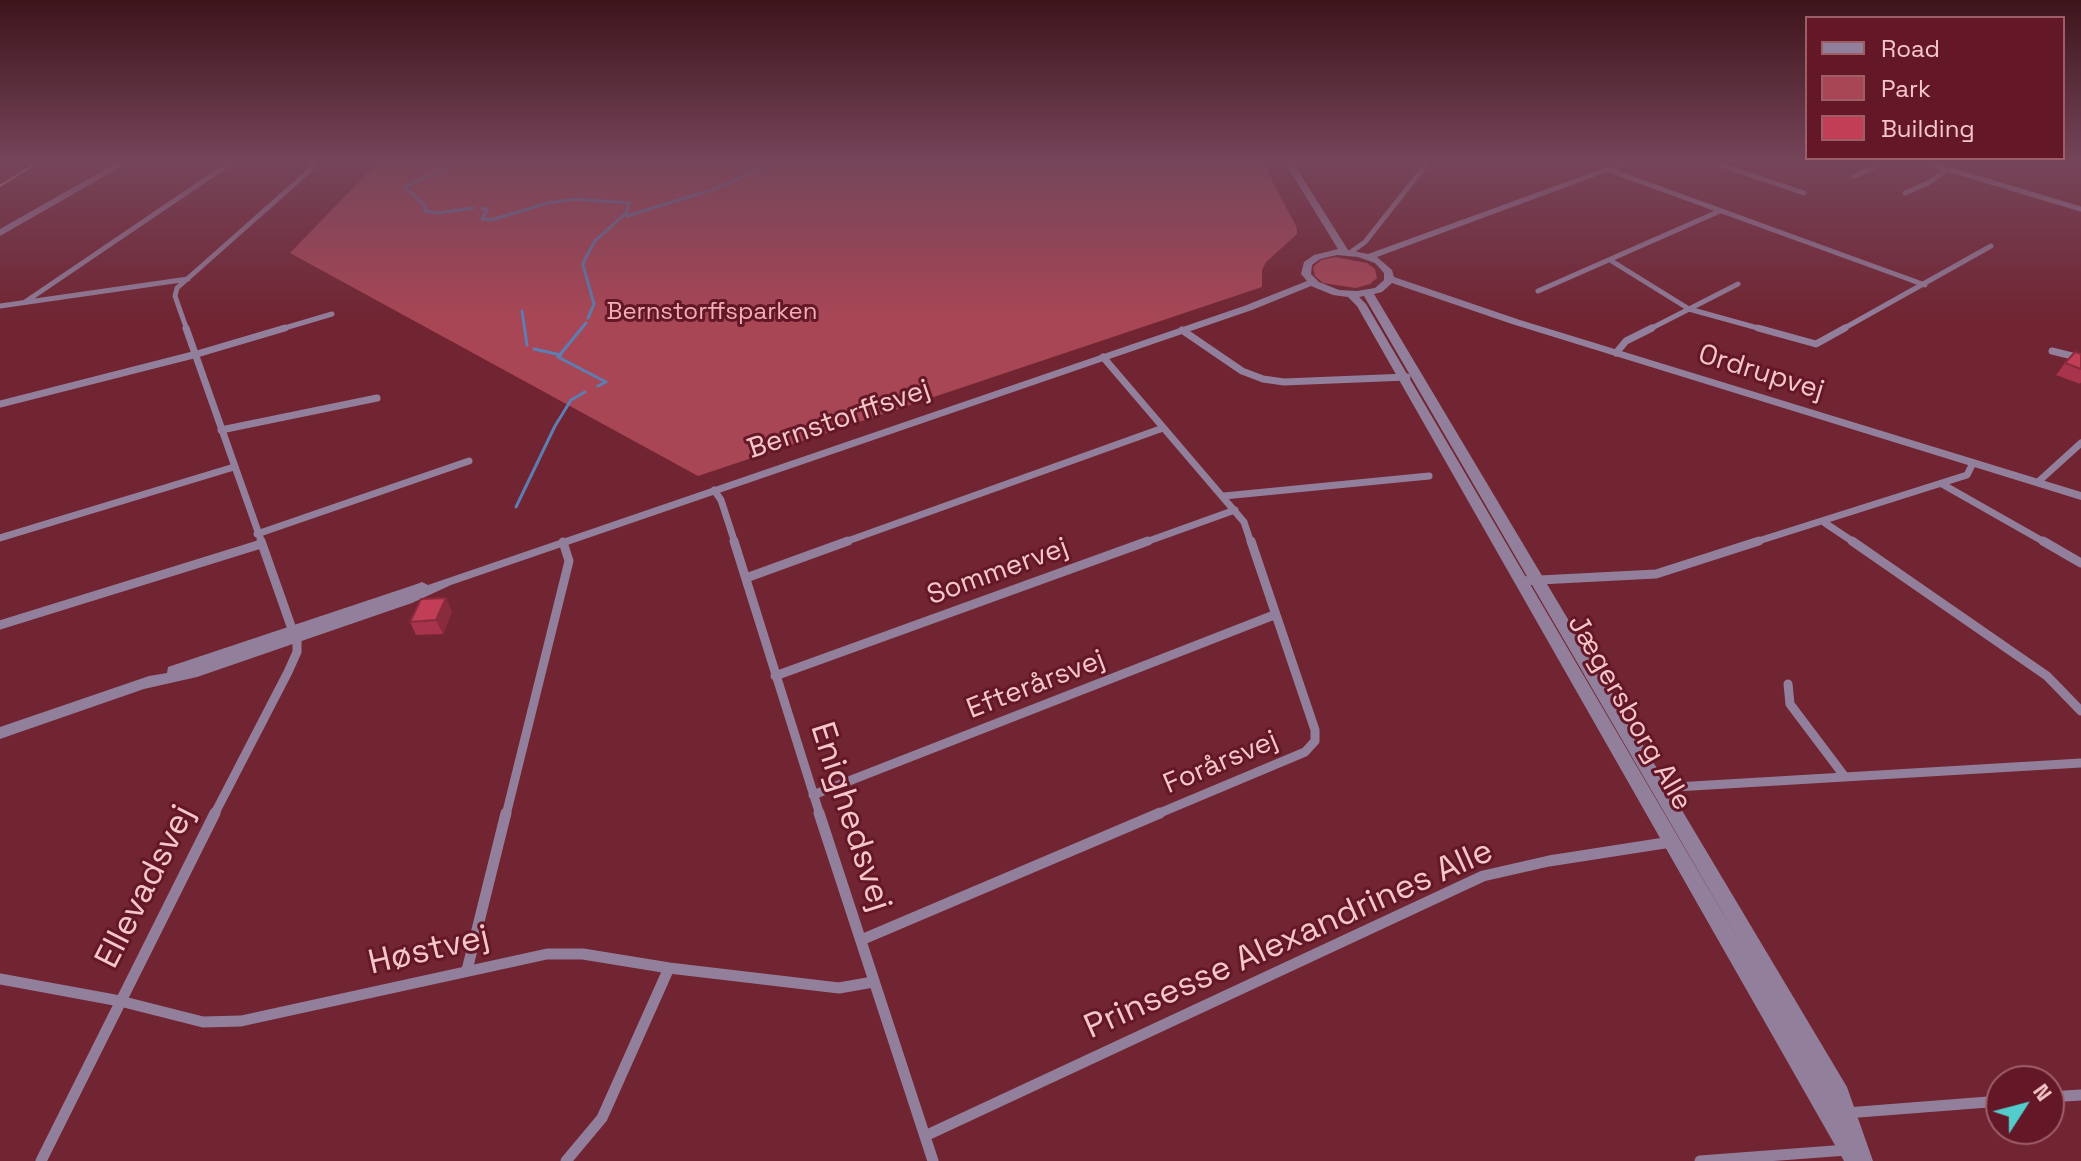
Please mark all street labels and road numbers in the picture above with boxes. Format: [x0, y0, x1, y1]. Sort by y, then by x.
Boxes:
street label: Ordrupvej [1694, 338, 1828, 408]
street label: Bernstorffsvej [743, 373, 935, 467]
street label: Sommervej [923, 531, 1073, 613]
street label: Jægersborg Alle [1559, 609, 1699, 817]
street label: Efterårsvej [962, 643, 1110, 727]
street label: Enighedsvej [800, 717, 900, 917]
street label: Forårsvej [1159, 724, 1283, 802]
street label: Ellevadsvej [88, 799, 204, 975]
street label: Prinsesse Alexandrines Alle [1078, 831, 1500, 1049]
street label: Høstvej [365, 917, 493, 985]

